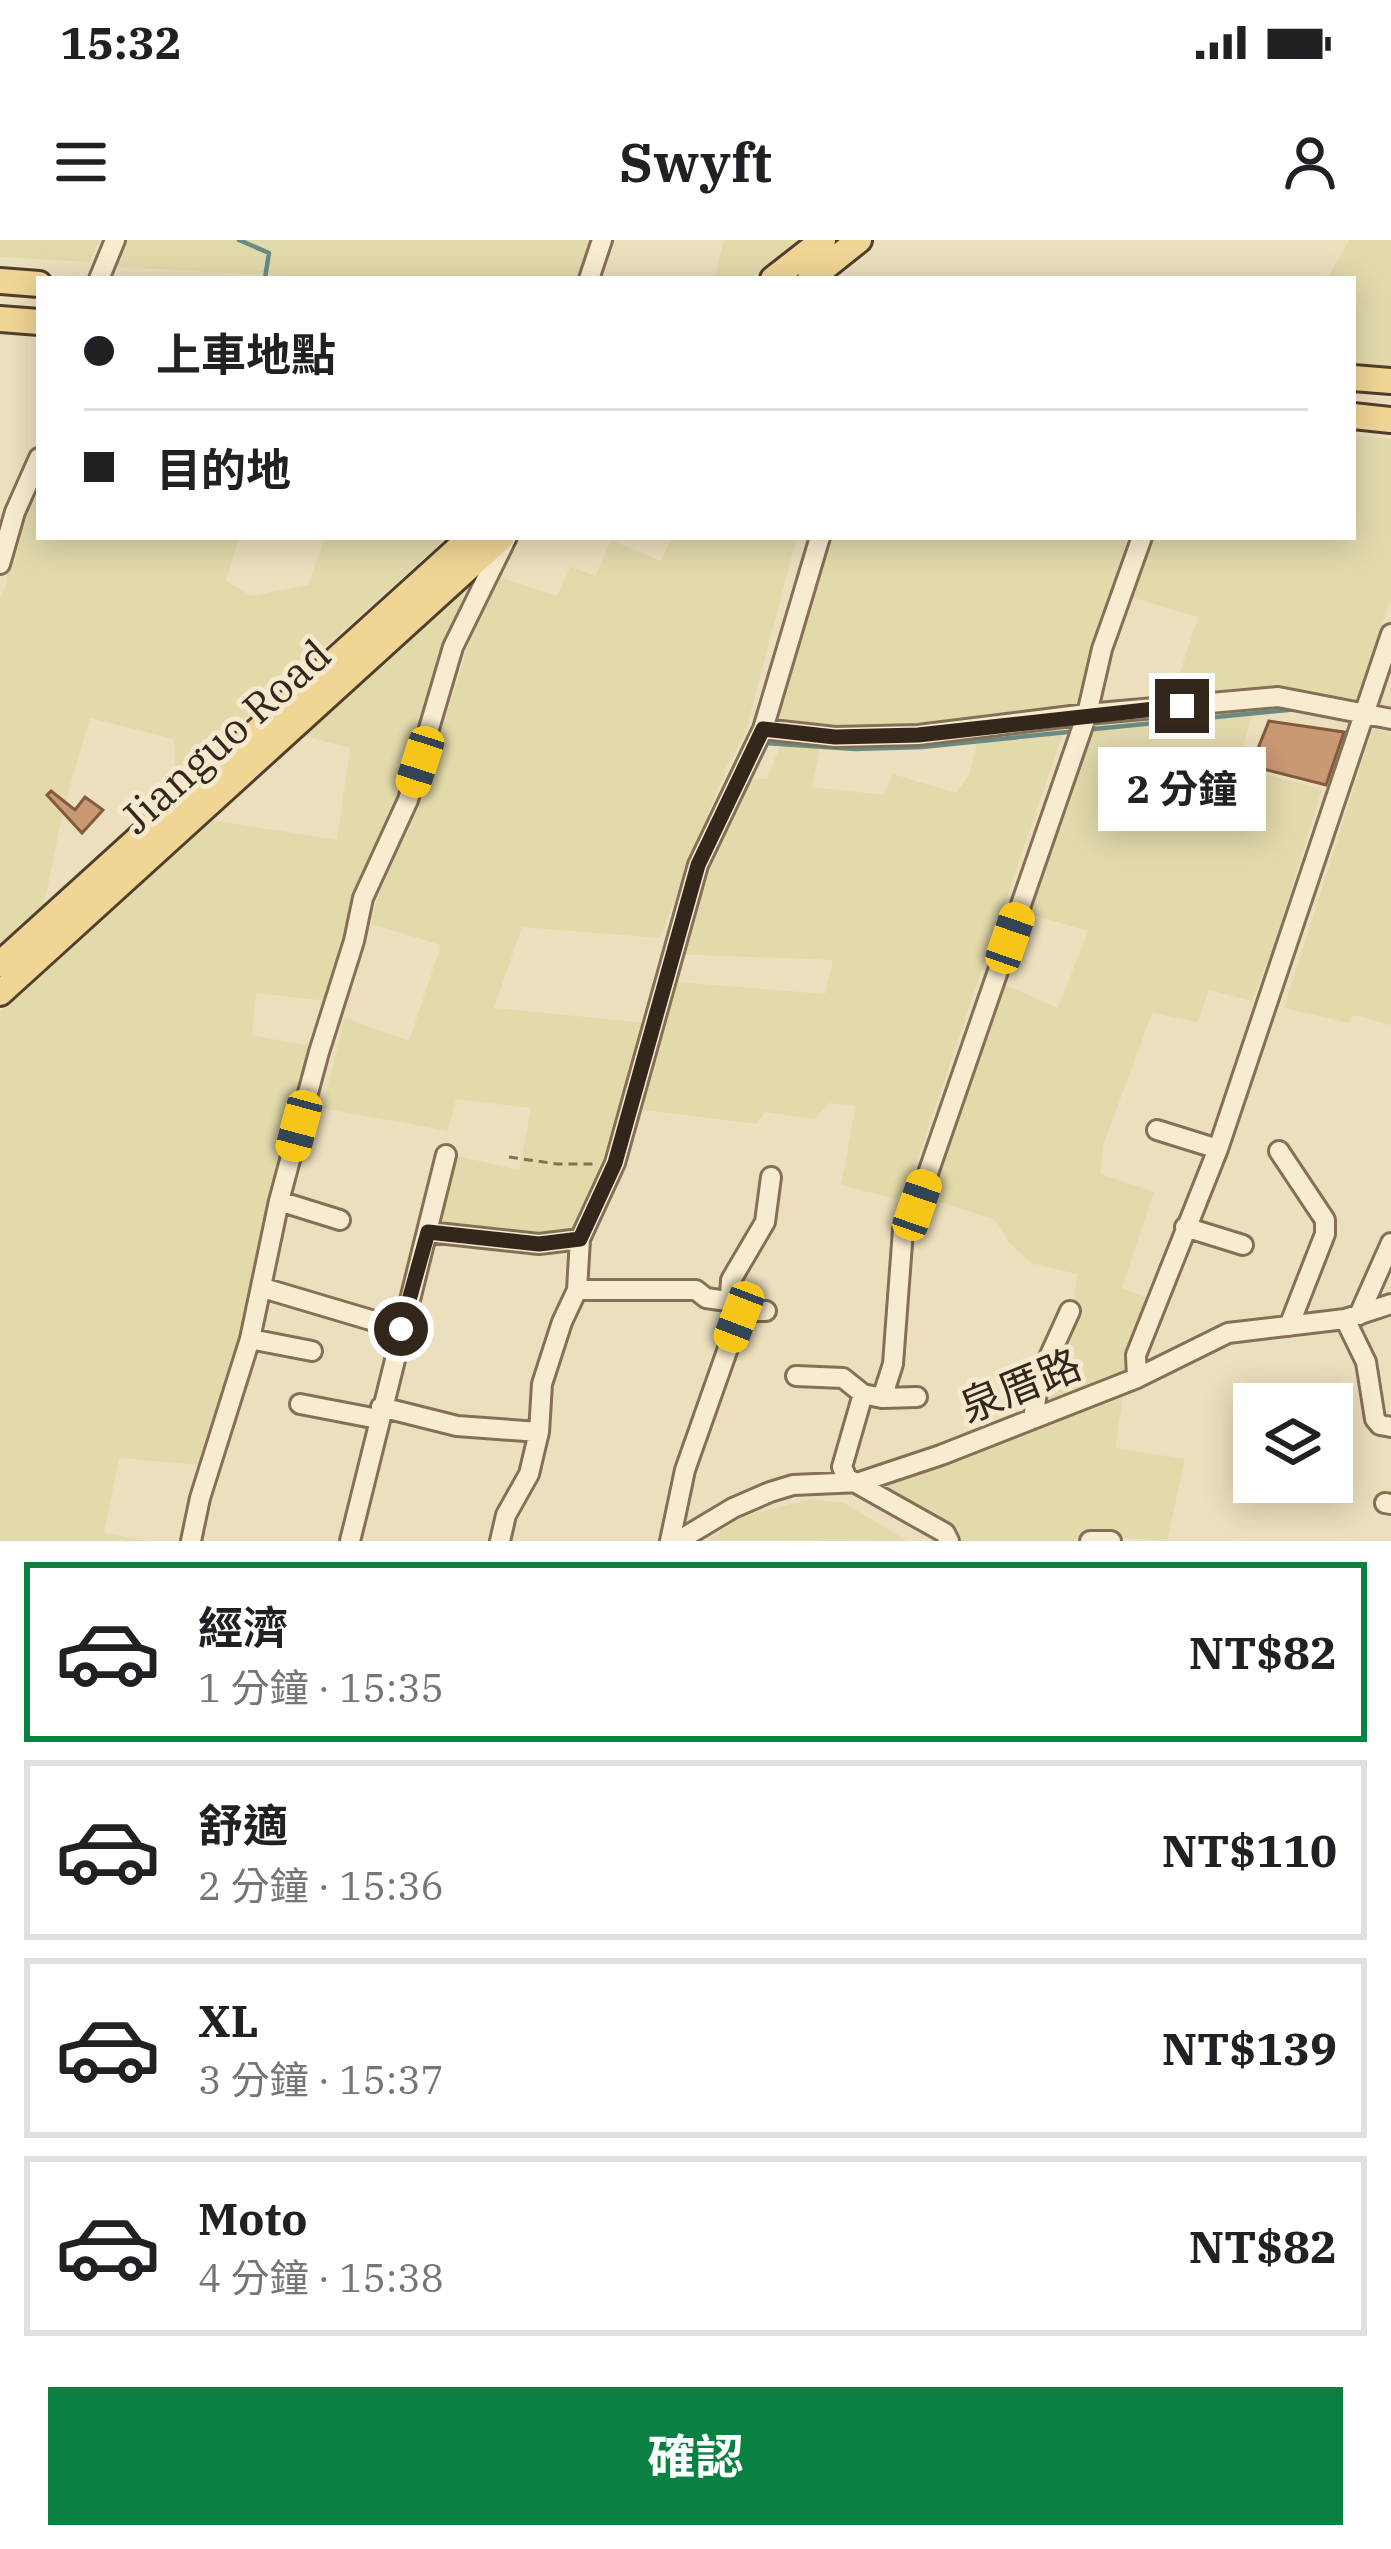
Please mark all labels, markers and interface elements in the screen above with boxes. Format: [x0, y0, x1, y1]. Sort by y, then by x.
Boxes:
text: 15:32 [60, 13, 182, 71]
text: Swyft [619, 127, 772, 197]
icon: menu [48, 129, 114, 195]
icon: person [1277, 129, 1343, 195]
text: 上車地點 [156, 325, 336, 383]
text: 目的地 [156, 440, 291, 498]
street label: Jianguo Road [108, 627, 342, 845]
route end [1155, 679, 1209, 733]
car [392, 722, 448, 802]
callout: 2 分鐘 [1098, 748, 1266, 832]
text: 2 分鐘 [1127, 763, 1237, 814]
car [981, 898, 1039, 978]
car [272, 1087, 326, 1165]
car [888, 1165, 946, 1245]
car [709, 1277, 769, 1357]
route start [374, 1302, 428, 1356]
street label: 泉厝路 [951, 1336, 1089, 1434]
map controls [1233, 1383, 1353, 1503]
button: layers [1233, 1383, 1353, 1503]
icon: car [54, 1598, 162, 1706]
text: 經濟 [198, 1598, 288, 1656]
text: NT$82 [1189, 1623, 1337, 1681]
text: 1 分鐘 · 15:35 [198, 1662, 444, 1713]
icon: car [54, 1796, 162, 1904]
text: 舒適 [198, 1796, 288, 1854]
text: NT$110 [1162, 1821, 1337, 1879]
text: 2 分鐘 · 15:36 [198, 1860, 444, 1911]
text: XL [198, 1991, 259, 2049]
icon: car [54, 1994, 162, 2102]
text: NT$139 [1162, 2019, 1337, 2077]
text: 3 分鐘 · 15:37 [198, 2054, 444, 2105]
text: Moto [198, 2189, 308, 2247]
icon: car [54, 2192, 162, 2300]
text: NT$82 [1189, 2217, 1337, 2275]
text: 4 分鐘 · 15:38 [198, 2252, 444, 2303]
button: 確認 [48, 2387, 1343, 2525]

